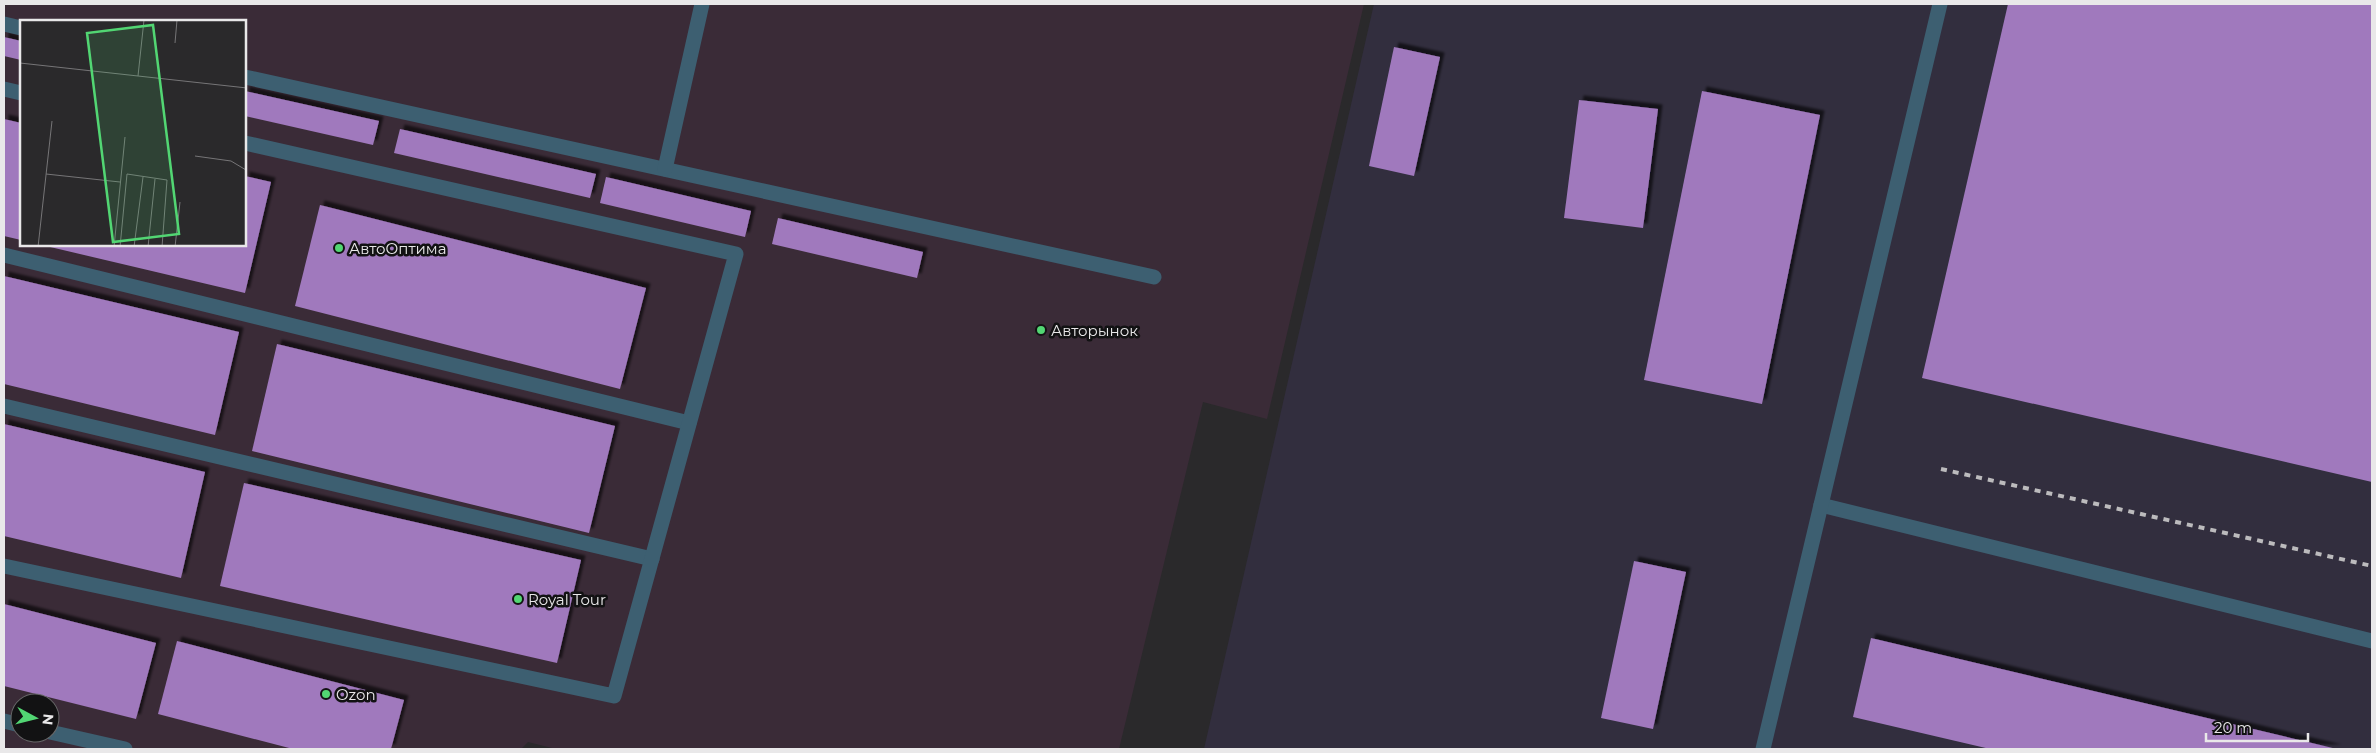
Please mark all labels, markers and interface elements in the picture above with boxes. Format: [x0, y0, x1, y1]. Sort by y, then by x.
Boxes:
inset map [20, 20, 246, 246]
place label: АвтоОптима [349, 239, 446, 258]
marker: АвтоОптима [333, 242, 345, 254]
place label: Авторынок [1051, 321, 1138, 340]
marker: Авторынок [1035, 324, 1047, 336]
place label: Royal Tour [528, 590, 606, 609]
marker: Royal Tour [512, 593, 524, 605]
place label: Ozon [336, 685, 376, 704]
marker: Ozon [320, 688, 332, 700]
north arrow [10, 693, 60, 743]
scale bar [2206, 710, 2308, 742]
text: N [38, 713, 58, 726]
text: 20 m [2214, 718, 2252, 737]

